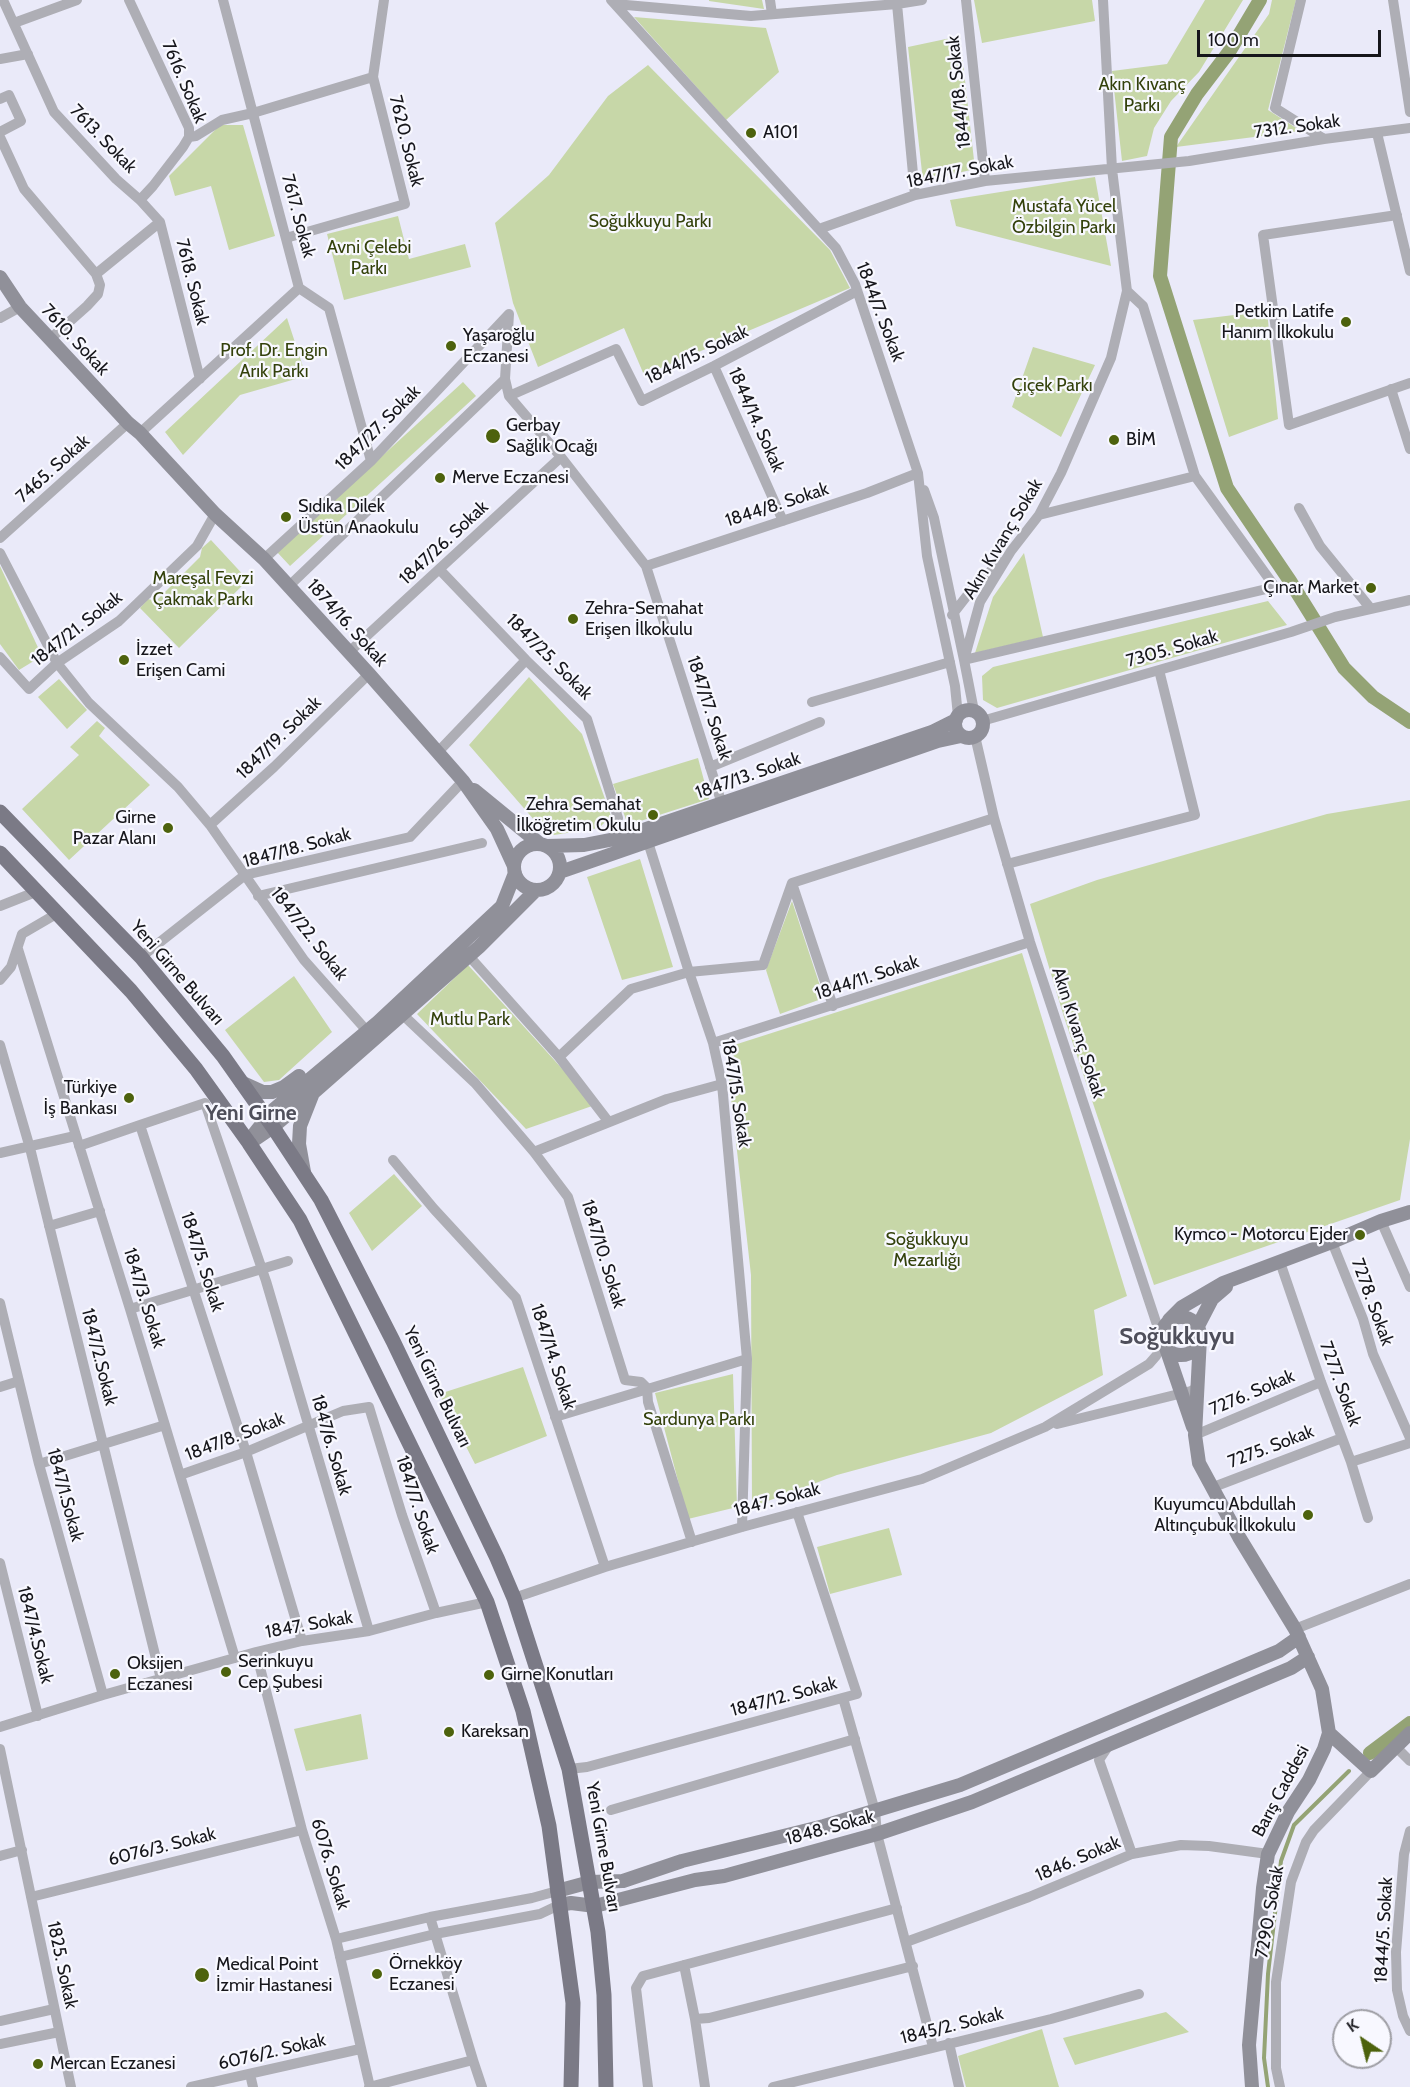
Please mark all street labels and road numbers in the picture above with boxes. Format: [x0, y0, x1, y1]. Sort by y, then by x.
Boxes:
street label: 1844/18. Sokak [942, 35, 976, 149]
street label: 7616. Sokak [157, 37, 211, 127]
street label: 7620. Sokak [384, 93, 428, 189]
street label: 7613. Sokak [65, 100, 141, 178]
street label: 7312. Sokak [1252, 110, 1342, 144]
street label: 1847/17. Sokak [905, 151, 1015, 193]
street label: 7617. Sokak [276, 172, 320, 260]
street label: 7618. Sokak [171, 237, 213, 327]
street label: 1844/7. Sokak [851, 259, 909, 365]
street label: 7610. Sokak [37, 300, 113, 380]
street label: 1844/15. Sokak [642, 321, 752, 389]
street label: 1844/14. Sokak [723, 364, 789, 476]
street label: 1847/27. Sokak [331, 381, 425, 475]
street label: 7465. Sokak [12, 430, 94, 508]
street label: Akın Kıvanç Sokak [959, 475, 1047, 603]
street label: 1844/8. Sokak [723, 478, 831, 532]
street label: 1847/26. Sokak [395, 496, 493, 590]
street label: 1874/16. Sokak [302, 575, 392, 671]
street label: 1847/21. Sokak [27, 587, 127, 671]
street label: 1847/25. Sokak [501, 609, 597, 705]
street label: 7305. Sokak [1124, 626, 1220, 672]
street label: 1847/17. Sokak [682, 653, 736, 763]
street label: 1847/19. Sokak [232, 692, 326, 784]
street label: 1847/13. Sokak [693, 748, 803, 804]
street label: 1847/18. Sokak [241, 823, 353, 873]
street label: 1847/22. Sokak [266, 883, 352, 985]
street label: Yeni Girne Bulvarı [126, 916, 228, 1030]
street label: 1844/11. Sokak [812, 951, 922, 1005]
street label: Akın Kıvanç Sokak [1047, 965, 1109, 1101]
street label: 1847/15. Sokak [717, 1037, 755, 1149]
street label: 1847/10. Sokak [576, 1197, 630, 1311]
street label: 1847/5. Sokak [176, 1209, 228, 1315]
street label: 1847/3. Sokak [119, 1245, 169, 1351]
street label: 7278. Sokak [1346, 1255, 1398, 1349]
street label: 1847/14. Sokak [526, 1301, 580, 1413]
street label: 1847/2.Sokak [77, 1306, 121, 1408]
street label: Yeni Girne Bulvarı [398, 1323, 476, 1451]
street label: 7277. Sokak [1315, 1339, 1365, 1429]
street label: 7276. Sokak [1206, 1365, 1298, 1421]
street label: 1847/6. Sokak [306, 1392, 356, 1498]
street label: 1847/8. Sokak [182, 1408, 288, 1466]
street label: 7275. Sokak [1225, 1421, 1317, 1473]
street label: 1847/1.Sokak [42, 1446, 88, 1544]
street label: 1847/7. Sokak [391, 1453, 443, 1557]
street label: 1847. Sokak [732, 1478, 822, 1522]
street label: 1847/4.Sokak [13, 1584, 57, 1686]
street label: 1847. Sokak [264, 1607, 354, 1643]
street label: 1847/12. Sokak [728, 1672, 840, 1722]
street label: Barış Caddesi [1248, 1742, 1314, 1840]
street label: Yeni Girne Bulvarı [581, 1780, 625, 1914]
street label: 1848. Sokak [783, 1806, 877, 1850]
street label: 6076. Sokak [306, 1816, 354, 1912]
street label: 6076/3. Sokak [106, 1823, 218, 1871]
street label: 1846. Sokak [1032, 1831, 1124, 1887]
street label: 7290. Sokak [1251, 1864, 1289, 1960]
street label: 1844/5. Sokak [1370, 1876, 1398, 1984]
street label: 1825. Sokak [42, 1919, 82, 2011]
street label: 1845/2. Sokak [898, 2003, 1006, 2049]
street label: 6076/2. Sokak [216, 2029, 328, 2075]

